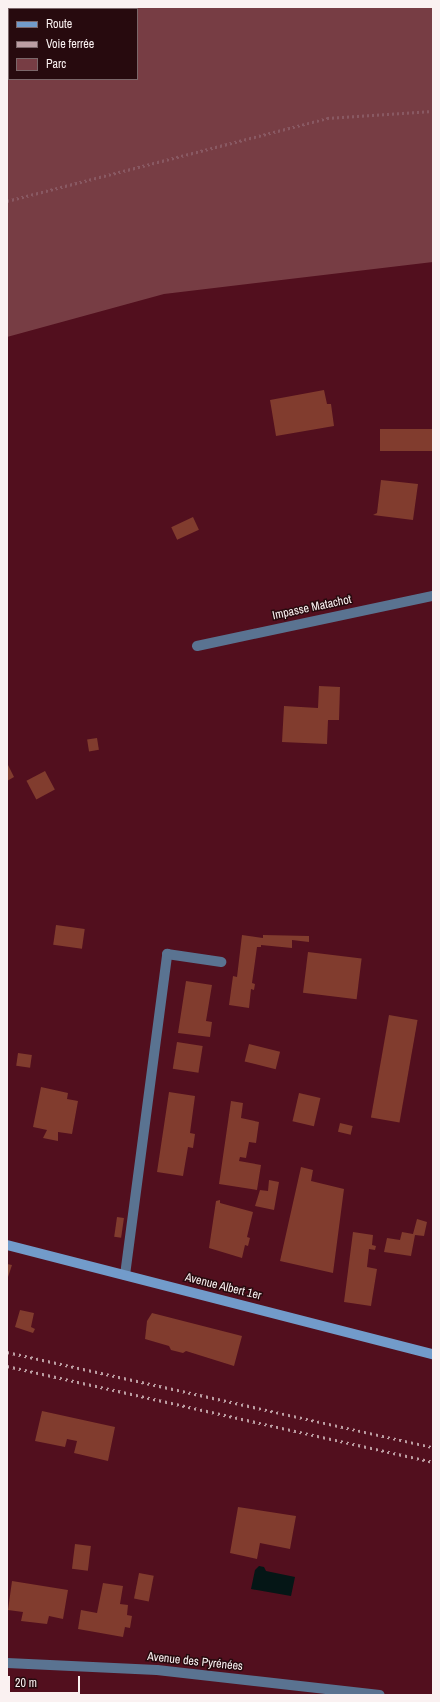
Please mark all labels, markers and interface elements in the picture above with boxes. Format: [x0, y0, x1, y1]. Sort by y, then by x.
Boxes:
legend [8, 8, 138, 80]
text: Route [46, 16, 72, 32]
text: Voie ferrée [46, 36, 94, 52]
text: Parc [46, 56, 66, 72]
street label: Impasse Matachot [271, 593, 353, 623]
street label: Avenue Albert 1er [183, 1271, 263, 1303]
street label: Avenue des Pyrénées [146, 1650, 244, 1674]
scale bar [10, 1668, 82, 1694]
text: 20 m [15, 1675, 37, 1691]

